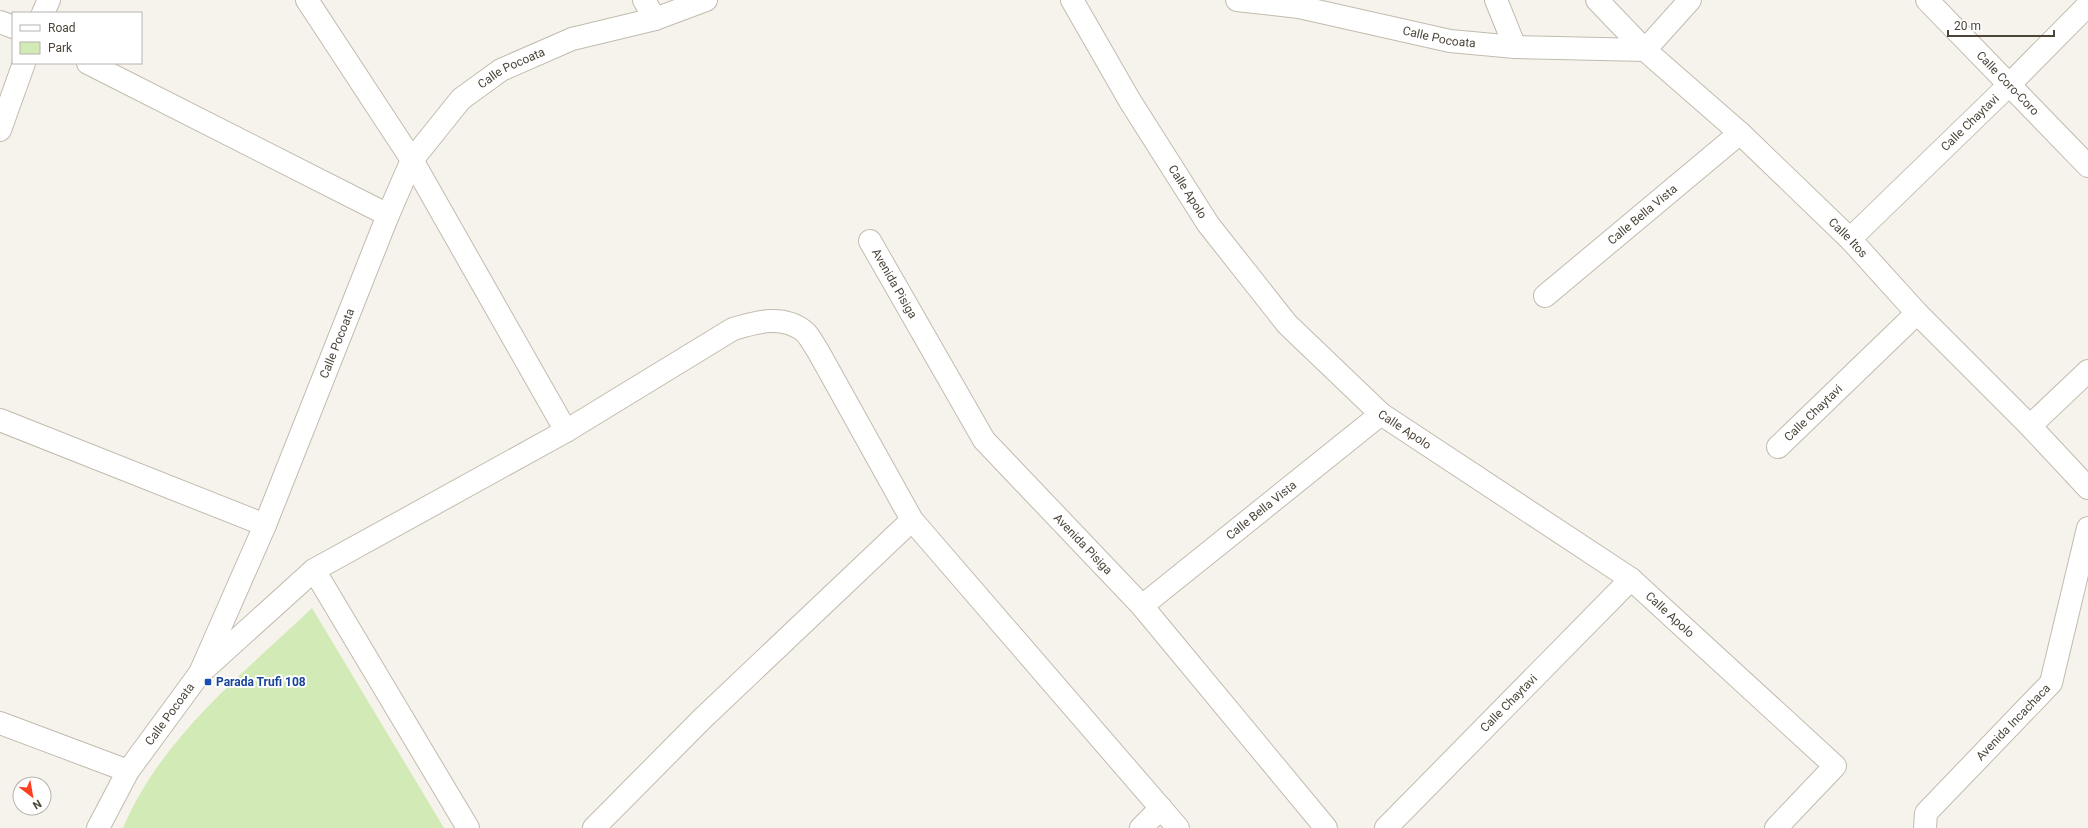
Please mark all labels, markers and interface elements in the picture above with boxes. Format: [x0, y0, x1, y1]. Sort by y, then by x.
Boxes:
legend [12, 12, 142, 64]
scale bar [1948, 12, 2054, 38]
text: 20 m [1954, 19, 1981, 33]
text: Road [48, 21, 76, 35]
street label: Calle Pocoata [1401, 24, 1476, 50]
text: Park [48, 41, 73, 55]
street label: Calle Pocoata [475, 45, 547, 91]
street label: Calle Coro-Coro [1974, 48, 2042, 118]
street label: Calle Chaytavi [1938, 92, 2002, 154]
street label: Calle Apolo [1165, 162, 1210, 221]
street label: Calle Bella Vista [1605, 182, 1680, 247]
street label: Calle Itos [1826, 215, 1870, 260]
street label: Avenida Pisiga [869, 246, 920, 321]
street label: Calle Pocoata [317, 306, 357, 380]
street label: Calle Chaytavi [1781, 382, 1845, 444]
street label: Calle Apolo [1375, 407, 1434, 452]
street label: Calle Bella Vista [1223, 478, 1299, 543]
street label: Avenida Pisiga [1051, 511, 1115, 577]
street label: Calle Apolo [1643, 589, 1697, 640]
street label: Calle Chaytavi [1477, 671, 1540, 735]
place label: Parada Trufi 108 [216, 675, 306, 689]
marker: Parada Trufi 108 [203, 677, 213, 687]
street label: Calle Pocoata [142, 680, 197, 748]
street label: Avenida Incachaca [1973, 681, 2053, 763]
north arrow [12, 776, 52, 816]
text: N [30, 797, 44, 812]

